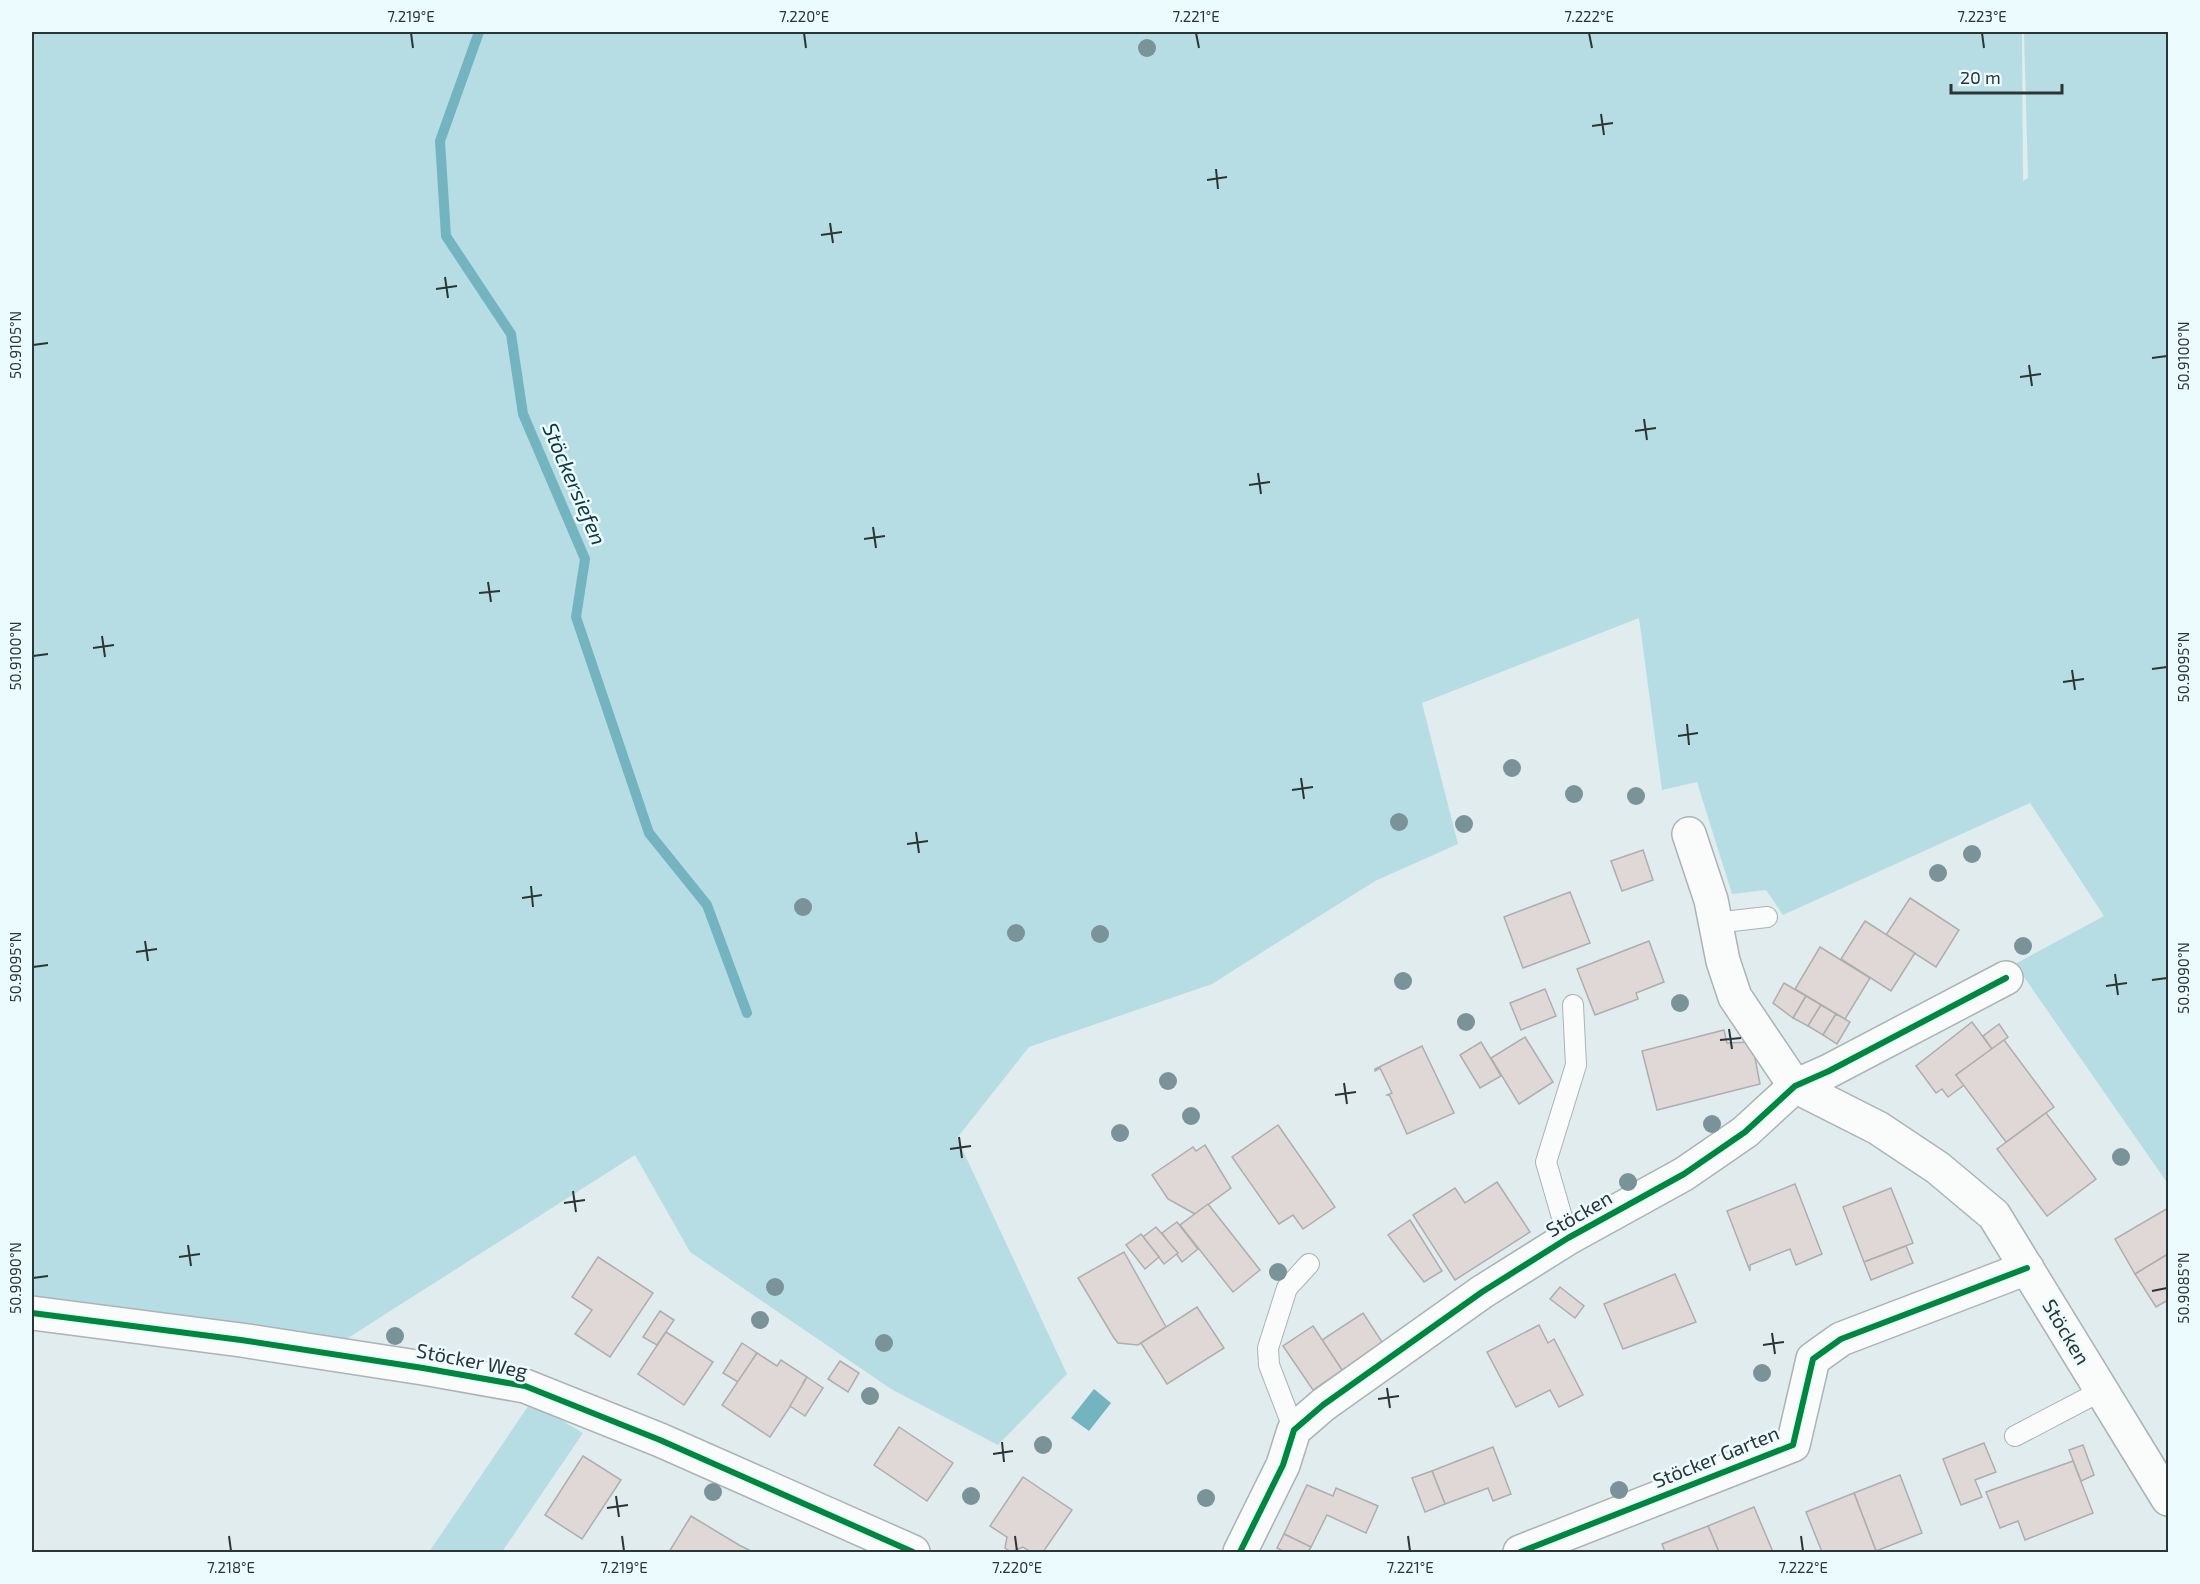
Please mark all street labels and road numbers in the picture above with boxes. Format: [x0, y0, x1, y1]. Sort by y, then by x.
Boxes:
street label: Stöcken [1541, 1185, 1616, 1242]
street label: Stöcken [2038, 1294, 2096, 1369]
street label: Stöcker Weg [415, 1337, 530, 1383]
street label: Stöcker Garten [1649, 1420, 1782, 1492]

